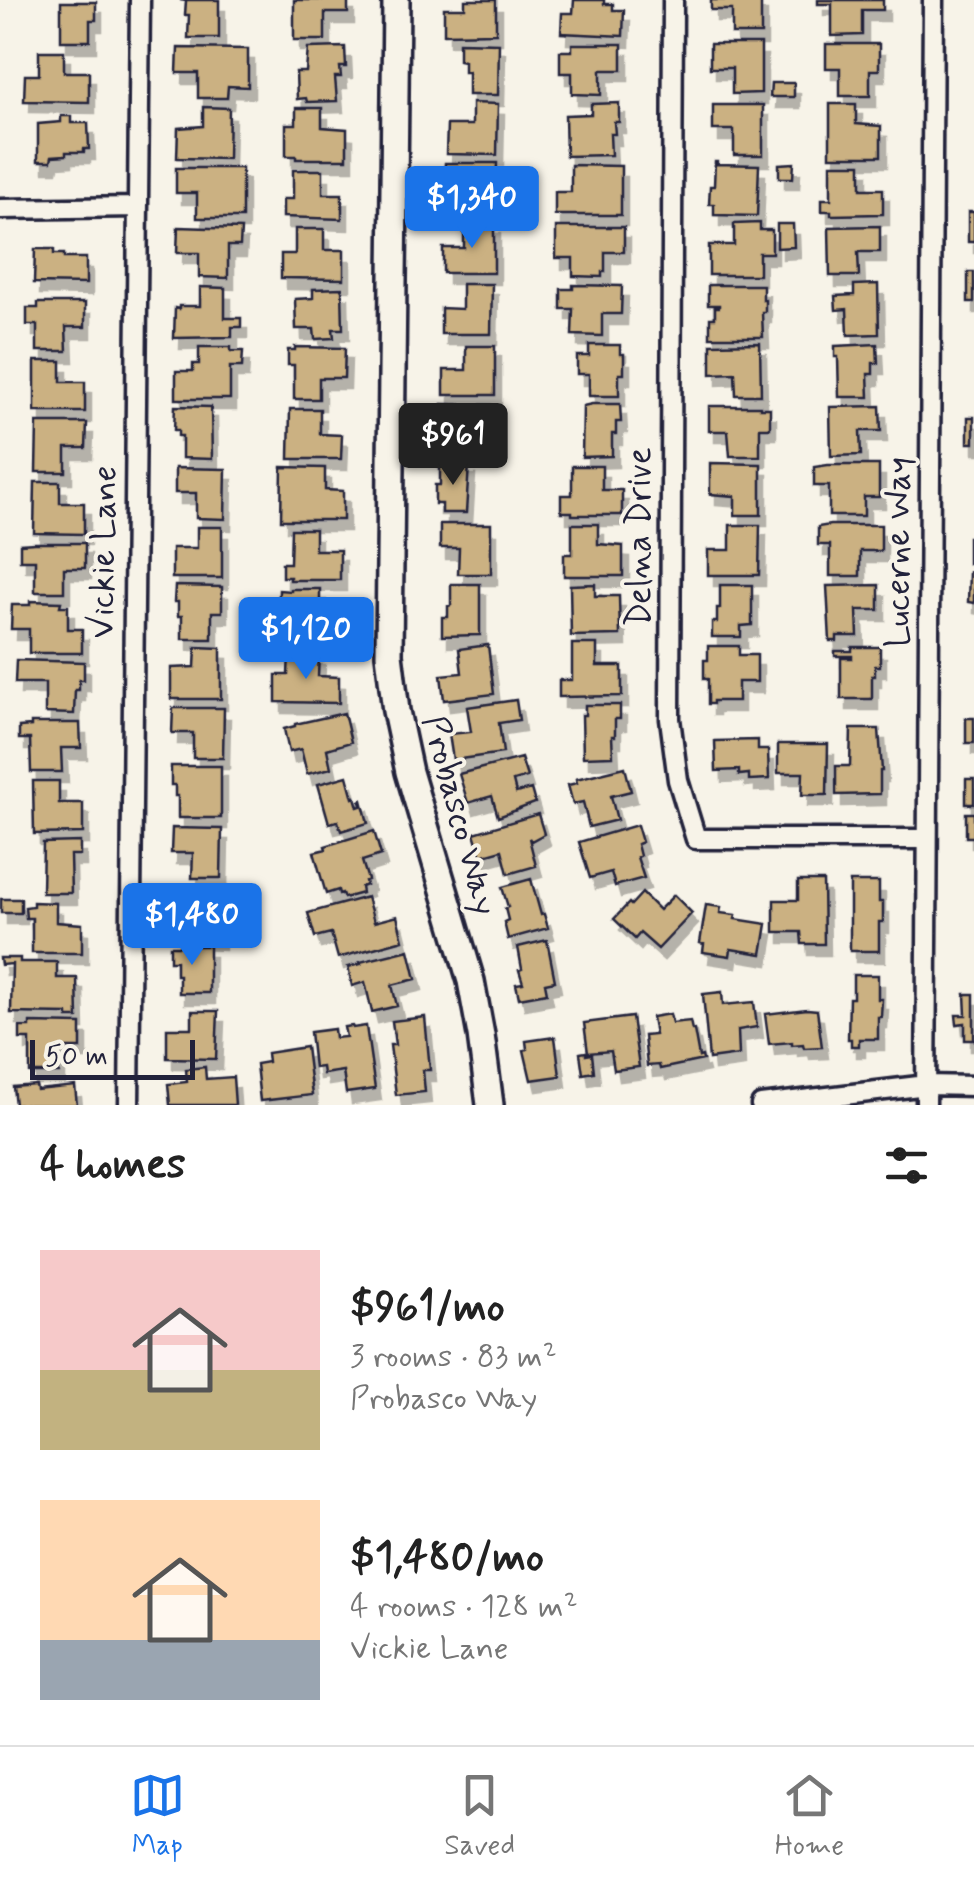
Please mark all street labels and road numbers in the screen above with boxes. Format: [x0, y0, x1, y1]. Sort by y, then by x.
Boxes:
street label: Delna Drive [617, 447, 663, 627]
street label: Lucerne Way [876, 457, 922, 647]
street label: Vickie Lane [79, 465, 129, 639]
street label: Probasco Way [410, 711, 508, 920]

